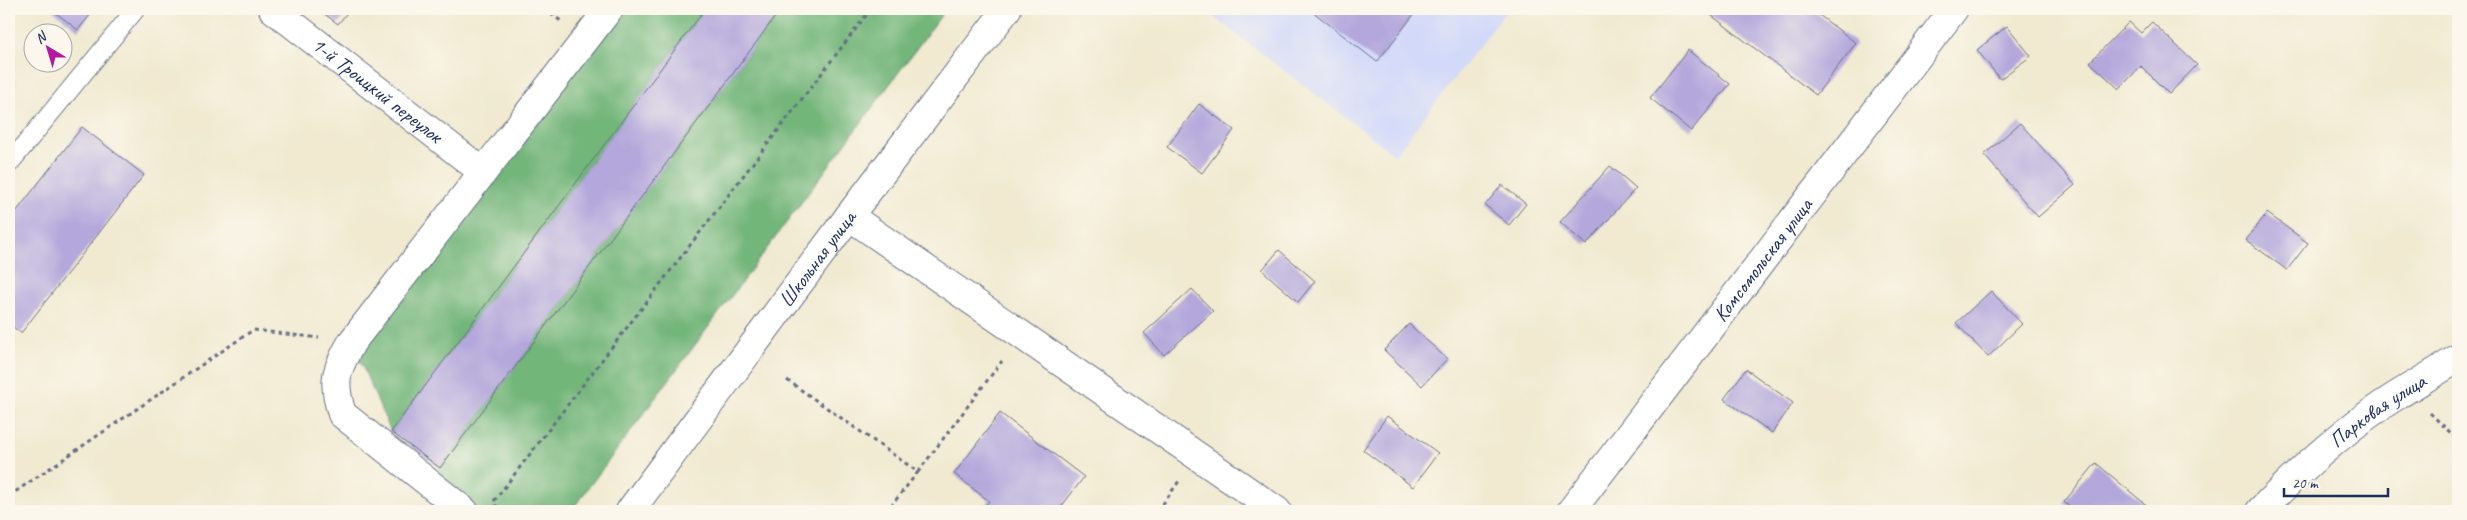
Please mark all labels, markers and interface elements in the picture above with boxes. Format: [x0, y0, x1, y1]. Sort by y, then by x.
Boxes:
north arrow [22, 22, 72, 72]
text: N [32, 27, 51, 48]
street label: 1-й Троицкий переулок [307, 31, 449, 150]
street label: Комсомольская улица [1707, 192, 1819, 327]
street label: Школьная улица [773, 204, 863, 312]
street label: Парковая улица [2324, 367, 2432, 453]
scale bar [2284, 465, 2388, 497]
text: 20 m [2292, 474, 2319, 493]

